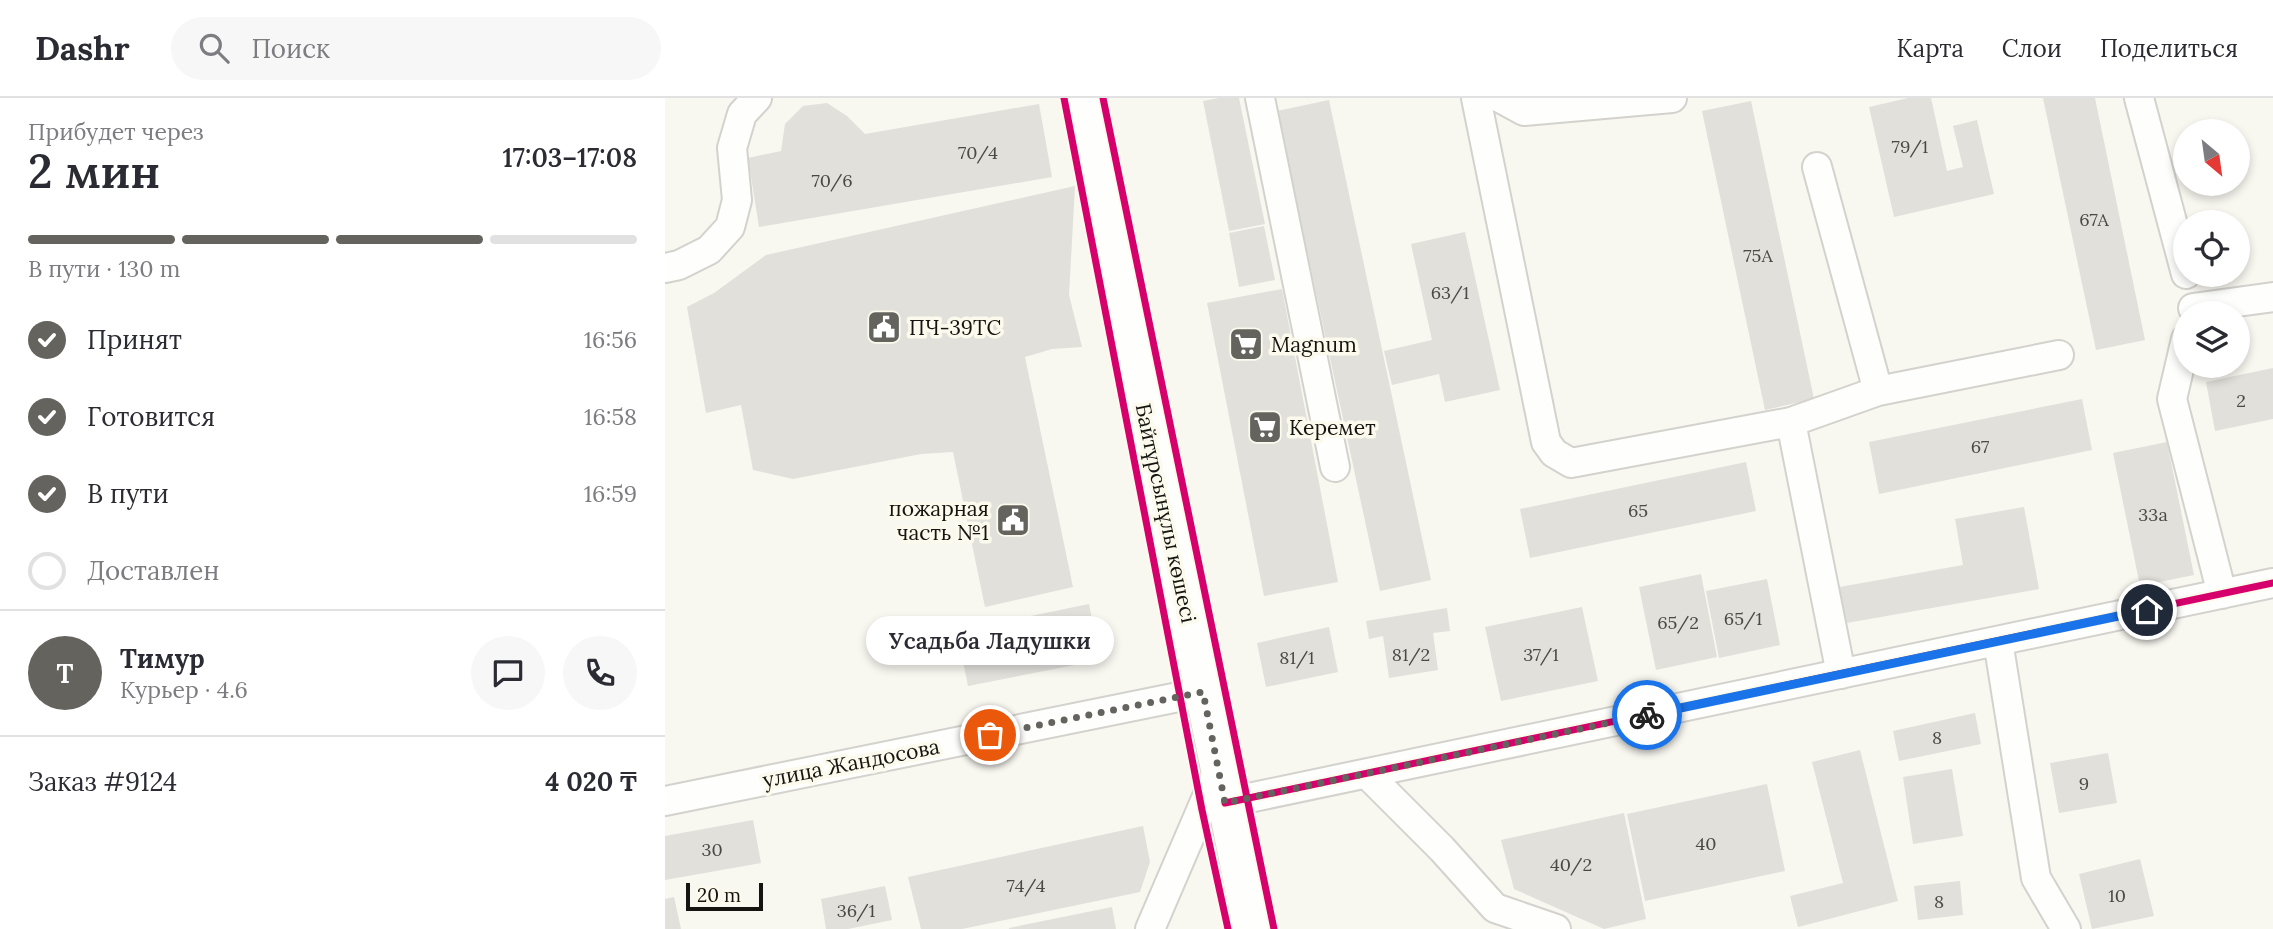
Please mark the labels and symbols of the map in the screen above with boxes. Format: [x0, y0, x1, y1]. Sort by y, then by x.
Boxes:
north arrow [2173, 119, 2251, 196]
house number: 79/1 [1892, 135, 1928, 158]
house number: 70/4 [958, 141, 998, 164]
house number: 70/6 [811, 169, 853, 192]
house number: 67А [2079, 208, 2109, 231]
house number: 75А [1743, 244, 1773, 267]
house number: 63/1 [1431, 281, 1469, 304]
public building icon: ПЧ-39ТС [865, 308, 903, 346]
place label: ПЧ-39ТС [909, 314, 1001, 341]
supermarket icon: Magnum [1227, 325, 1265, 363]
place label: Magnum [1271, 331, 1357, 358]
house number: 2 [2236, 389, 2246, 412]
street label: Байтұрсынұлы көшесі [1130, 401, 1202, 625]
supermarket icon: Керемет [1246, 408, 1284, 446]
place label: Керемет [1289, 414, 1376, 441]
house number: 67 [1971, 435, 1989, 458]
place label: пожарная часть №1 [889, 495, 989, 546]
house number: 65 [1628, 499, 1648, 522]
public building icon: пожарная часть №1 [994, 501, 1032, 539]
house number: 33а [2138, 503, 2168, 526]
pin [2117, 580, 2177, 640]
house number: 65/1 [1724, 607, 1762, 630]
house number: 65/2 [1657, 611, 1699, 634]
callout: Усадьба Ладушки [866, 616, 1114, 665]
house number: 81/2 [1392, 643, 1430, 666]
house number: 37/1 [1523, 643, 1559, 666]
house number: 81/1 [1279, 646, 1315, 669]
courier [1612, 680, 1682, 750]
pin [960, 705, 1020, 765]
house number: 8 [1932, 726, 1942, 749]
street label: улица Жандосова [760, 733, 942, 793]
house number: 9 [2079, 772, 2089, 795]
house number: 40 [1696, 832, 1716, 855]
house number: 30 [701, 838, 723, 861]
house number: 40/2 [1550, 853, 1592, 876]
house number: 74/4 [1007, 874, 1046, 897]
scale bar [686, 880, 763, 912]
house number: 10 [2108, 884, 2126, 907]
house number: 8 [1934, 890, 1944, 913]
house number: 36/1 [837, 899, 875, 922]

